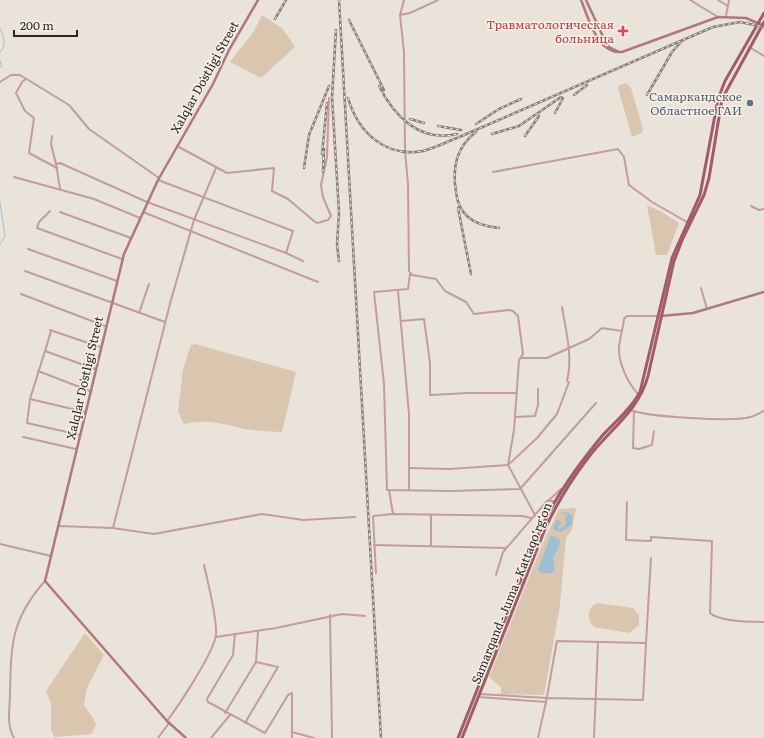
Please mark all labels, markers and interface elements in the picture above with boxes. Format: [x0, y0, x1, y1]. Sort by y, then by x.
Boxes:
scale bar [14, 12, 77, 38]
place label: Травматологическая больница [486, 15, 615, 47]
text: 200 m [20, 16, 54, 34]
street label: Xalqlar Doʻstligi Street [166, 17, 243, 137]
marker: Травматологическая больница [617, 25, 629, 37]
place label: Самаркандское Областное ГАИ [649, 87, 742, 119]
marker: Самаркандское Областное ГАИ [745, 98, 755, 108]
street label: Xalqlar Doʻstligi Street [61, 314, 107, 442]
street label: Samarqand - Juma - Kattaqo‘rg‘on [466, 499, 556, 687]

